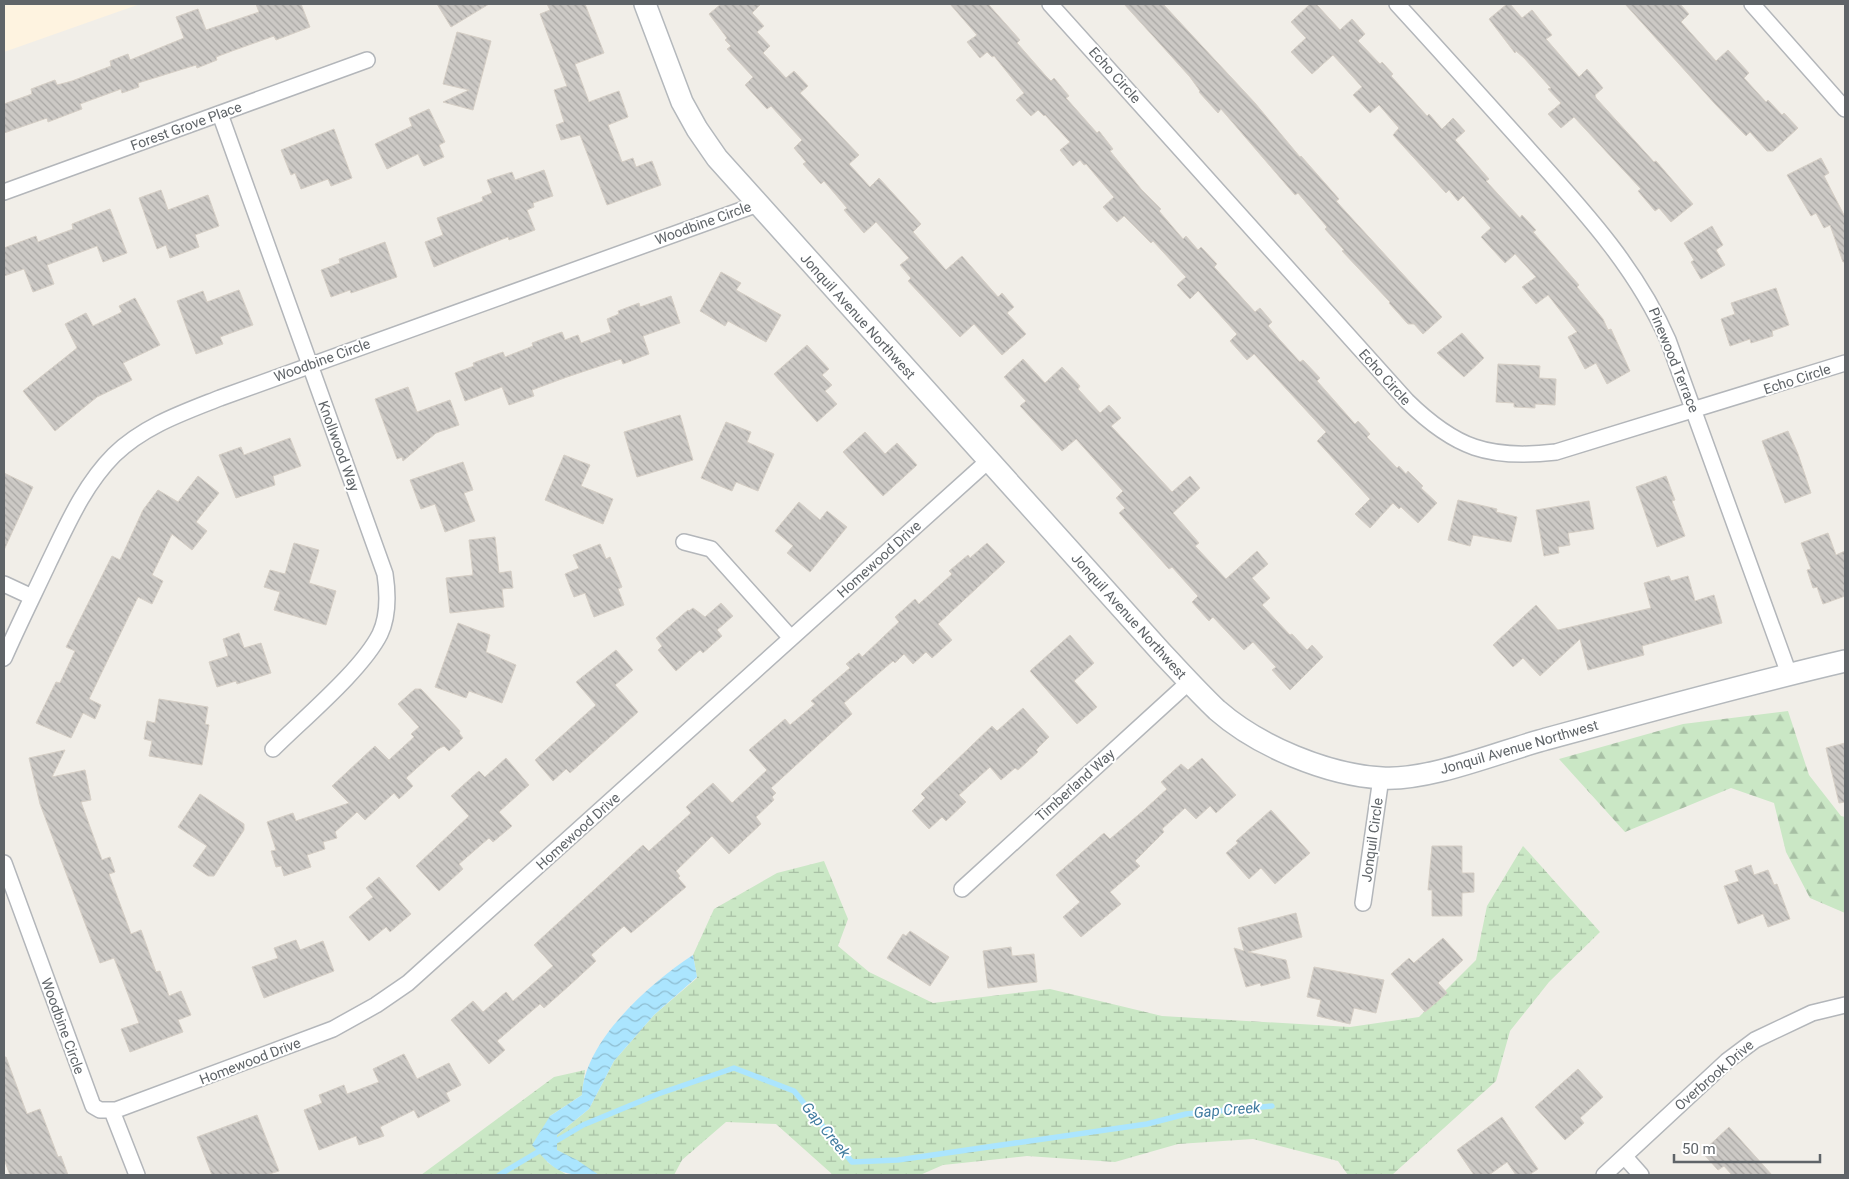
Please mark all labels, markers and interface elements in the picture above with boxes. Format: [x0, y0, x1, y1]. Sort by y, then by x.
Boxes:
street label: Echo Circle [1086, 44, 1144, 106]
street label: Forest Grove Place [128, 98, 244, 154]
street label: Woodbine Circle [653, 198, 753, 248]
street label: Jonquil Avenue Northwest [797, 250, 919, 383]
street label: Pinewood Terrace [1646, 305, 1702, 415]
street label: Woodbine Circle [272, 335, 372, 385]
street label: Echo Circle [1356, 346, 1414, 408]
street label: Echo Circle [1761, 361, 1833, 397]
street label: Knollwood Way [315, 398, 363, 494]
street label: Homewood Drive [834, 517, 924, 601]
street label: Jonquil Avenue Northwest [1068, 550, 1190, 683]
street label: Jonquil Avenue Northwest [1438, 717, 1600, 777]
street label: Timberland Way [1032, 745, 1118, 825]
street label: Homewood Drive [533, 789, 623, 873]
street label: Jonquil Circle [1358, 797, 1386, 883]
street label: Woodbine Circle [38, 976, 88, 1076]
street label: Homewood Drive [197, 1034, 303, 1088]
street label: Overbrook Drive [1671, 1037, 1757, 1113]
water label: Gap Creek [798, 1098, 854, 1162]
water label: Gap Creek [1193, 1098, 1262, 1122]
scale bar [1674, 1132, 1820, 1164]
text: 50 m [1682, 1140, 1716, 1158]

